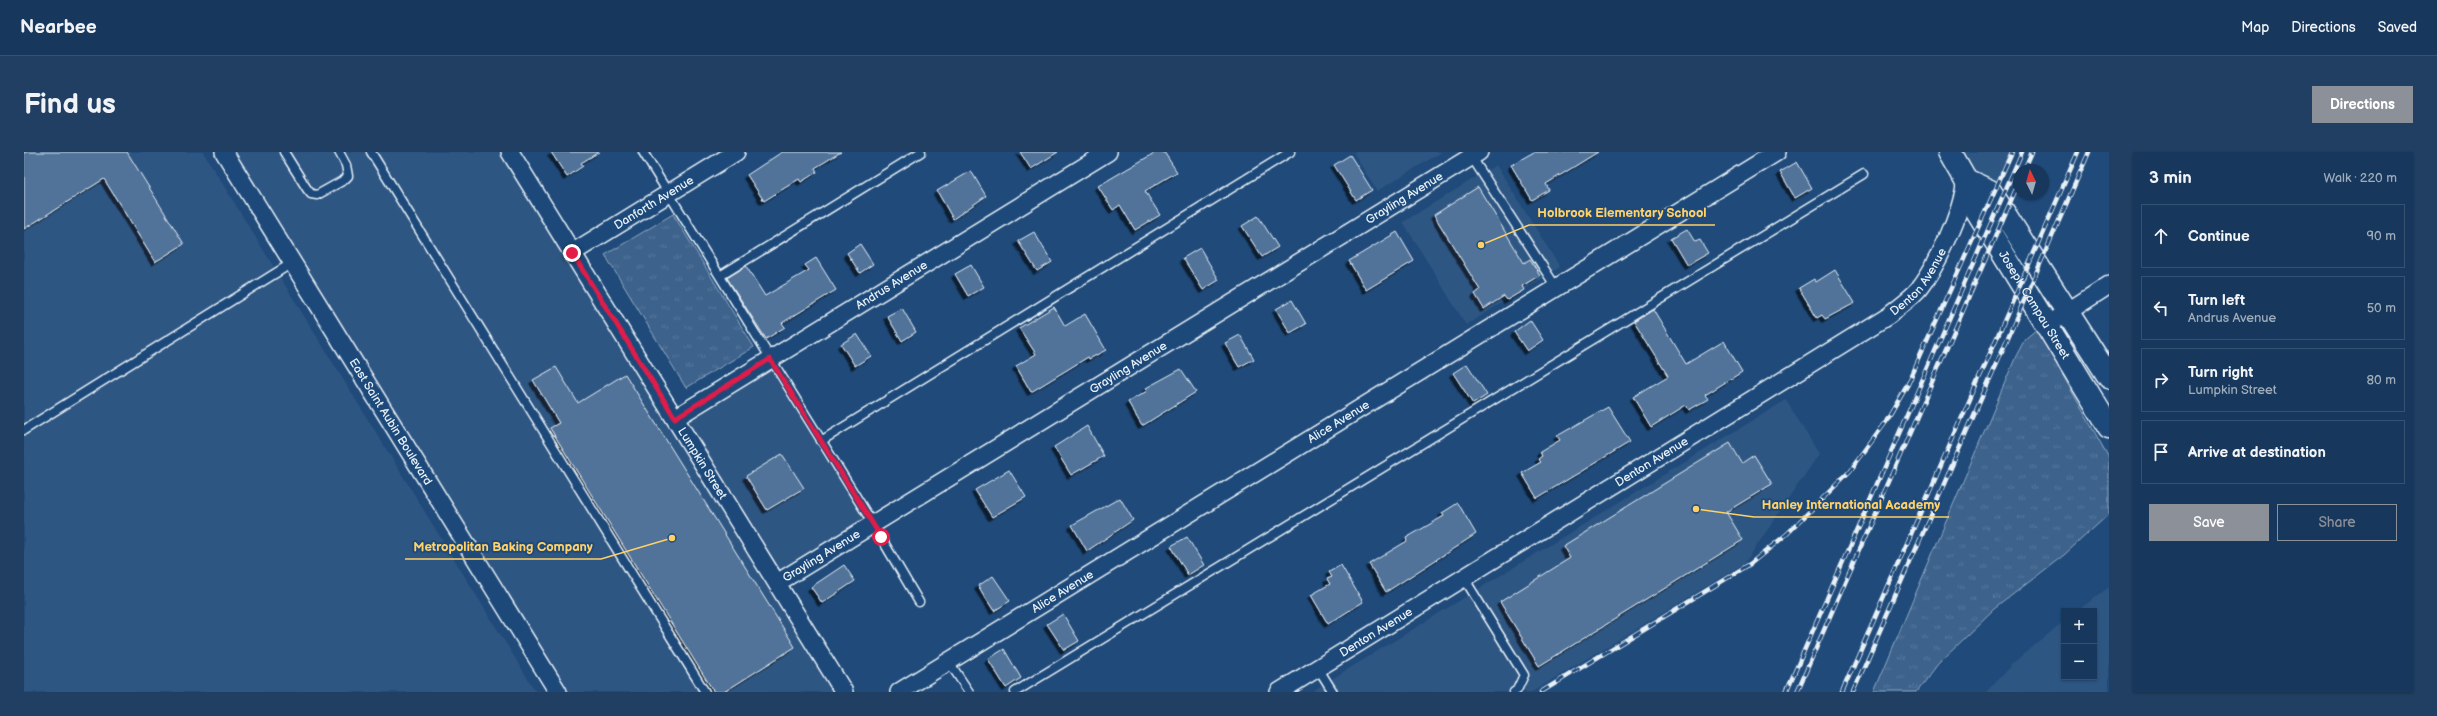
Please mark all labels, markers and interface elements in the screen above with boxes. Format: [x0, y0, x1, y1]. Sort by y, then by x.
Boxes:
text: Nearbee [20, 16, 97, 39]
text: Map [2241, 19, 2269, 36]
text: Directions [2291, 19, 2356, 36]
text: Saved [2378, 19, 2417, 36]
button: Directions [2312, 86, 2413, 123]
text: Find us [24, 88, 116, 121]
north arrow [2013, 164, 2049, 200]
text: 3 min [2149, 168, 2192, 188]
street label: Grayling Avenue [1363, 169, 1446, 228]
text: Walk · 220 m [2324, 170, 2397, 186]
street label: Danforth Avenue [611, 173, 697, 233]
callout: Holbrook Elementary School [1529, 200, 1715, 225]
text: Holbrook Elementary School [1537, 205, 1707, 221]
icon: ahead [2150, 225, 2172, 247]
text: Continue [2188, 227, 2250, 246]
text: 90 m [2367, 228, 2396, 244]
route end [563, 244, 581, 262]
street label: Denton Avenue [1887, 246, 1950, 319]
street label: Joseph Campau Street [1995, 248, 2073, 362]
street label: Andrus Avenue [853, 258, 930, 313]
text: Turn left [2188, 291, 2245, 310]
icon: left [2150, 297, 2172, 319]
text: 50 m [2367, 300, 2396, 316]
text: Andrus Avenue [2188, 310, 2276, 326]
street label: Grayling Avenue [1087, 338, 1170, 397]
street label: East Saint Aubin Boulevard [345, 356, 435, 488]
text: Turn right [2188, 363, 2253, 382]
icon: right [2150, 369, 2172, 391]
text: 80 m [2367, 372, 2396, 388]
text: Lumpkin Street [2188, 382, 2277, 398]
street label: Alice Avenue [1305, 397, 1373, 447]
street label: Lumpkin Street [674, 425, 730, 503]
street label: Denton Avenue [1613, 434, 1691, 490]
icon: arrive [2150, 441, 2172, 463]
text: Arrive at destination [2188, 443, 2326, 462]
callout: Hanley International Academy [1754, 492, 1949, 517]
text: Hanley International Academy [1762, 497, 1940, 513]
button: Save [2149, 504, 2269, 541]
button: Share [2277, 504, 2397, 541]
street label: Grayling Avenue [780, 527, 863, 586]
route start [872, 528, 890, 546]
callout: Metropolitan Baking Company [405, 534, 601, 559]
text: Metropolitan Baking Company [413, 539, 593, 555]
street label: Alice Avenue [1029, 567, 1097, 617]
street label: Denton Avenue [1337, 604, 1415, 661]
map controls [2061, 608, 2097, 680]
button: + [2061, 608, 2097, 644]
button: − [2061, 644, 2097, 680]

